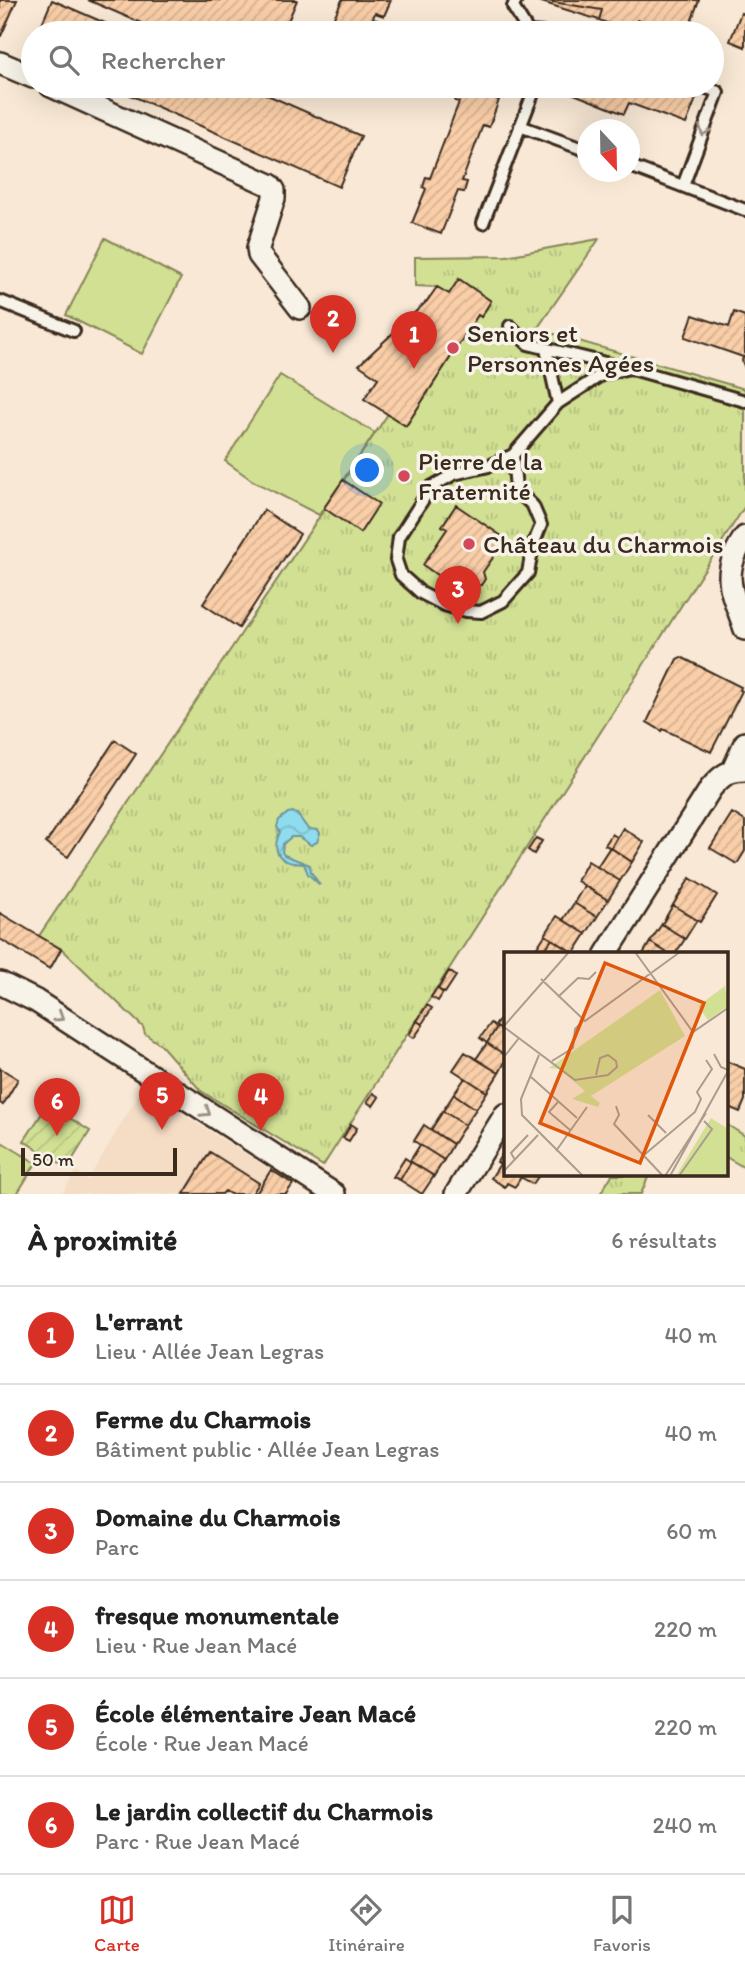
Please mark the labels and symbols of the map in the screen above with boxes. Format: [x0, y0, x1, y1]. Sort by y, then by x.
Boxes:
north arrow [577, 119, 640, 182]
one-way arrow [698, 124, 712, 136]
pin: 2 [310, 295, 356, 353]
pin: 1 [391, 311, 437, 369]
place label: Seniors et Personnes Agées [467, 317, 654, 379]
marker: Seniors et Personnes Agées [445, 340, 461, 356]
place label: Pierre de la Fraternité [418, 445, 543, 507]
your location [350, 453, 384, 487]
marker: Pierre de la Fraternité [396, 468, 412, 484]
place label: Château du Charmois [483, 528, 723, 560]
marker: Château du Charmois [461, 536, 477, 552]
pin: 3 [435, 566, 481, 624]
inset map [504, 952, 728, 1176]
one-way arrow [51, 1008, 64, 1021]
pin: 5 [139, 1072, 185, 1130]
pin: 4 [238, 1073, 284, 1131]
pin: 6 [34, 1078, 80, 1136]
one-way arrow [198, 1103, 211, 1116]
scale bar [21, 1145, 177, 1177]

